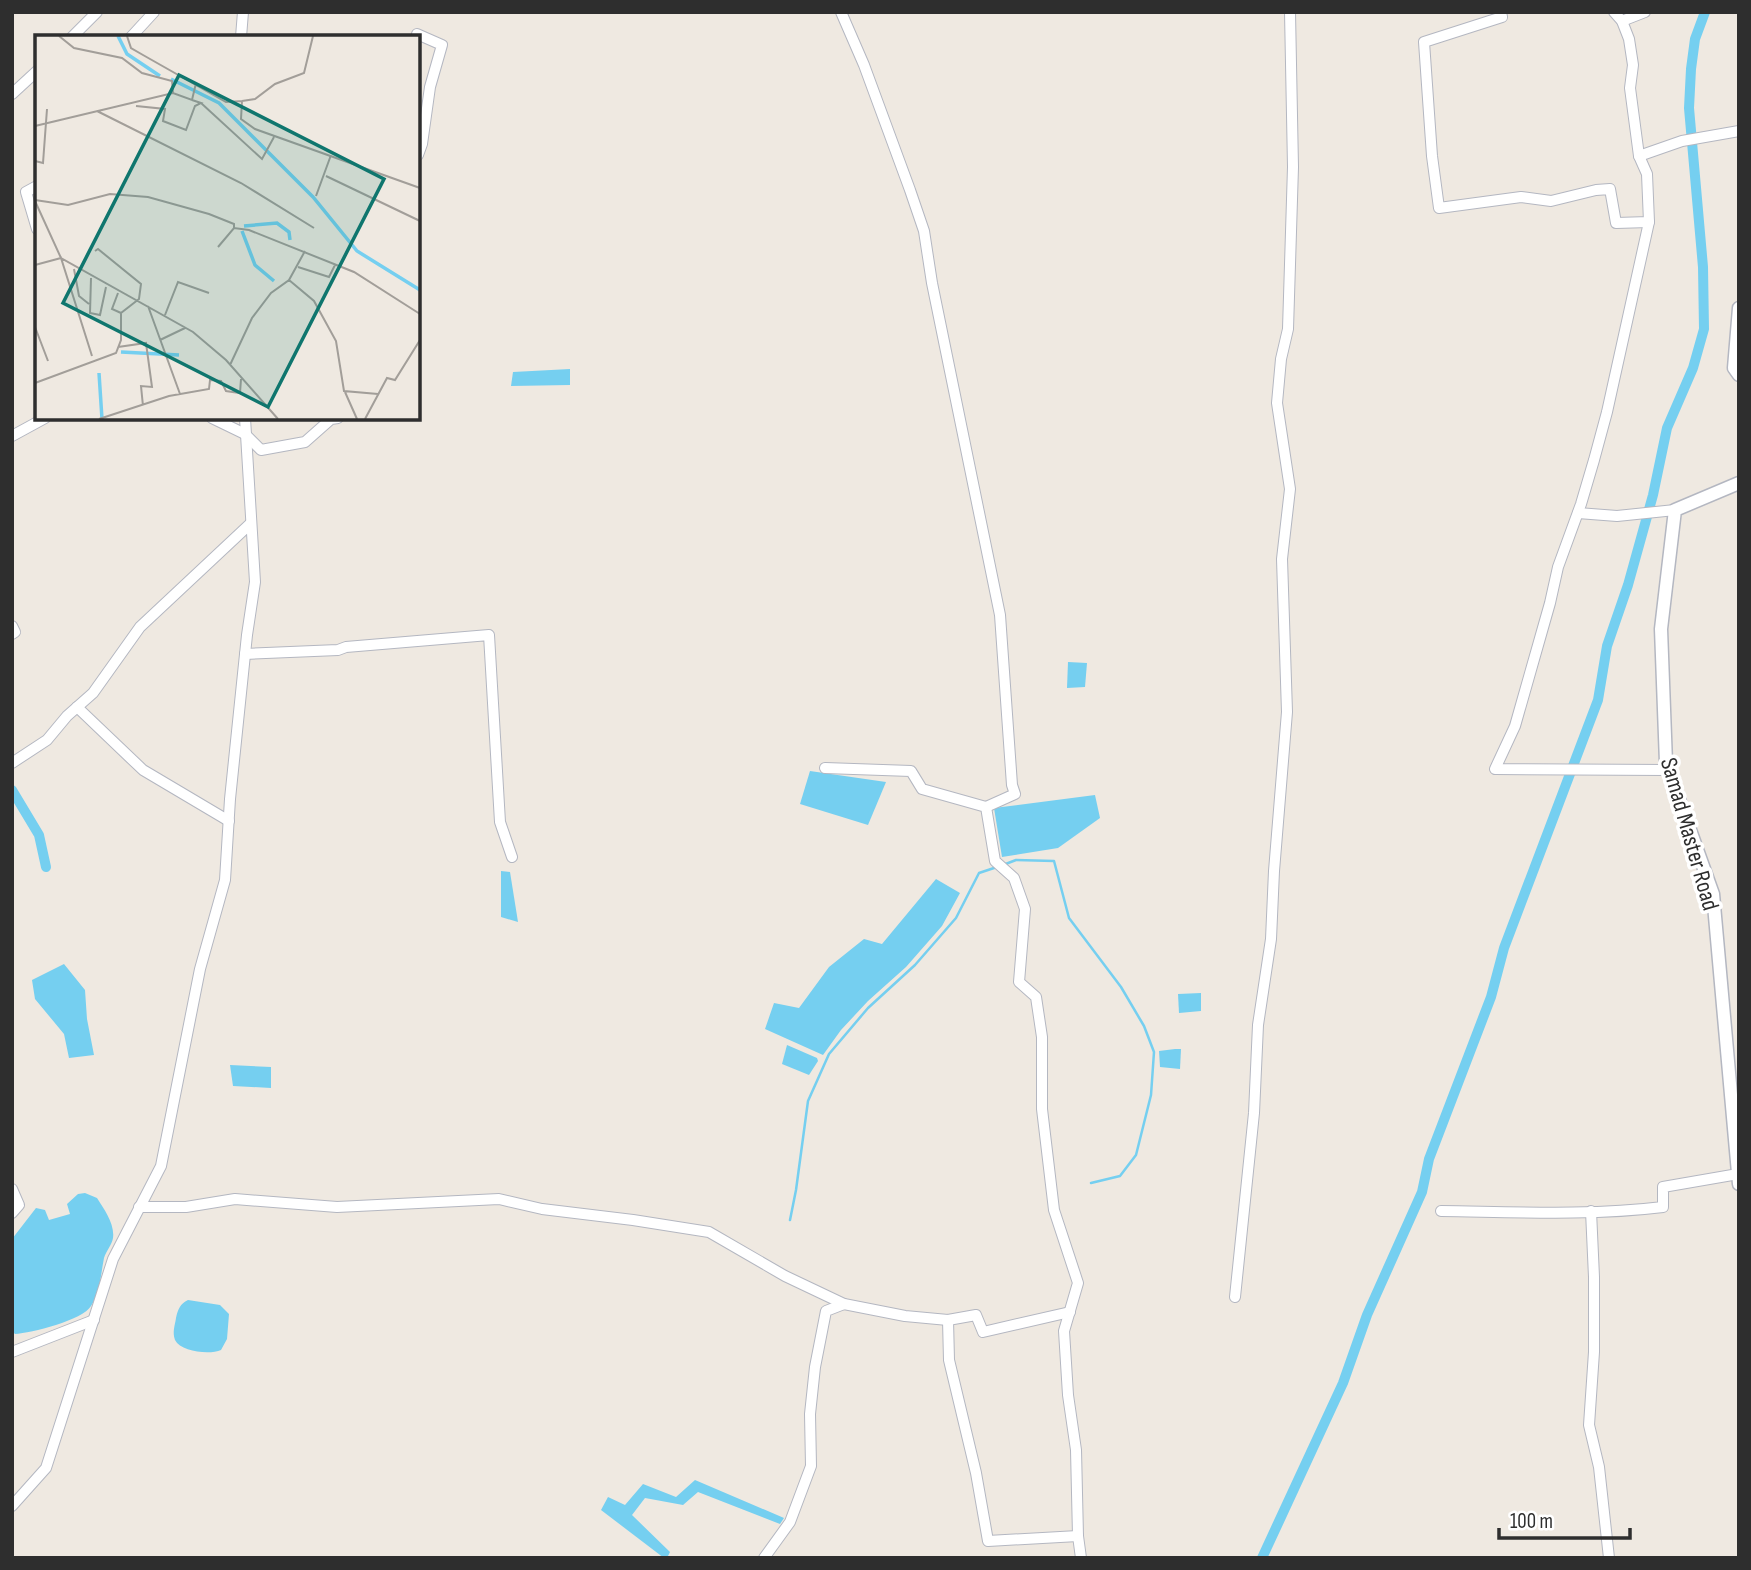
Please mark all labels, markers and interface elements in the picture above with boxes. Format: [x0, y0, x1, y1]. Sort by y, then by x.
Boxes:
inset map [35, 35, 420, 420]
street label: Samad Master Road [1654, 754, 1725, 914]
scale bar [1499, 1496, 1630, 1540]
text: 100 m [1510, 1509, 1553, 1534]

